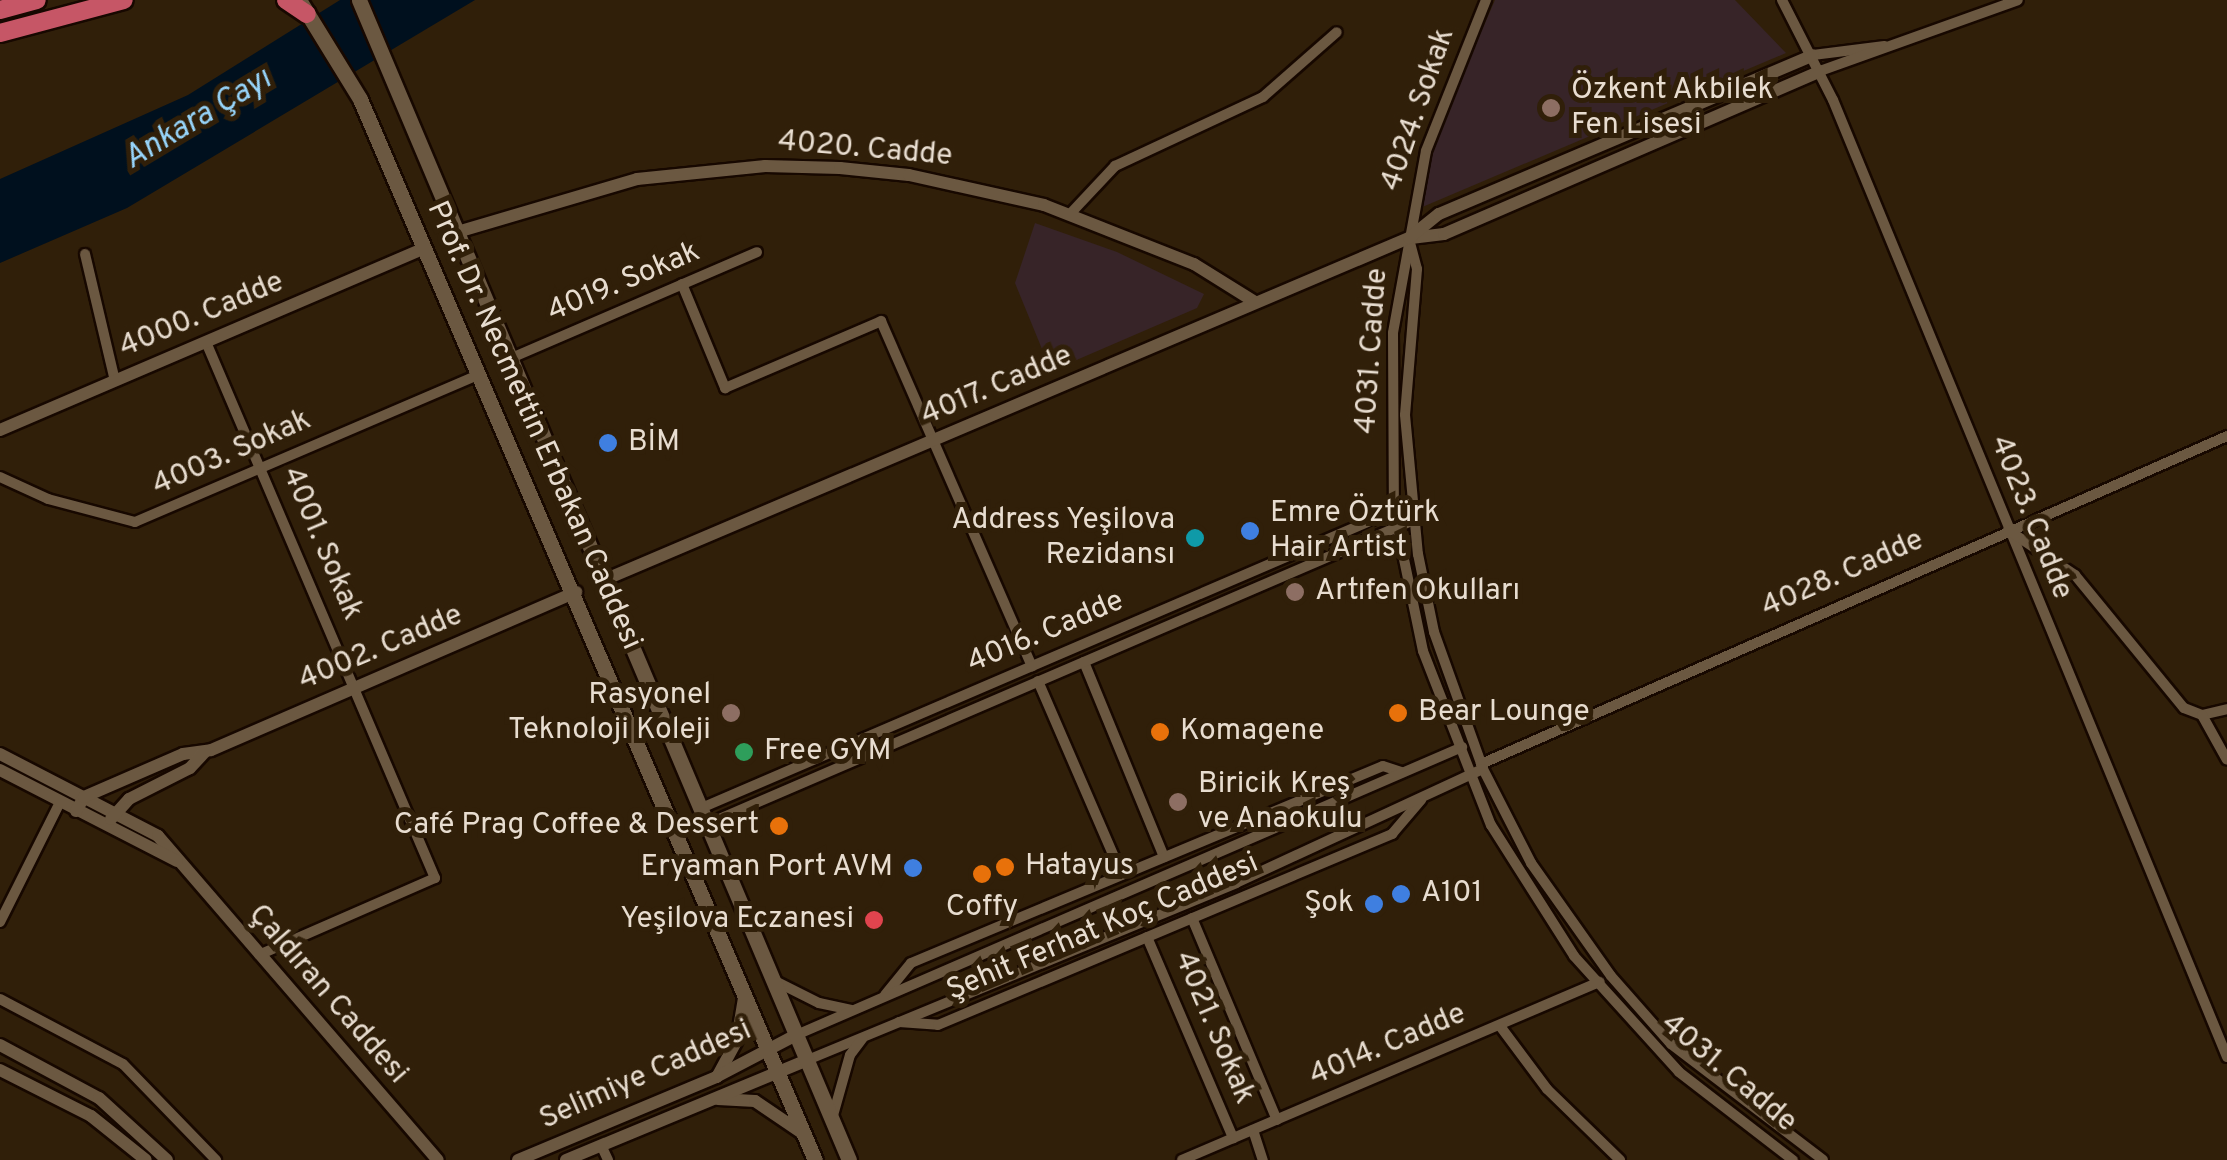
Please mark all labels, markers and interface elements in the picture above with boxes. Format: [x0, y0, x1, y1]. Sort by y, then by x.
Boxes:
street label: 4024. Sokak [1374, 24, 1464, 196]
water label: Ankara Çayı [117, 61, 279, 179]
place label: Özkent Akbilek Fen Lisesi [1571, 73, 1775, 144]
marker: Özkent Akbilek Fen Lisesi [1540, 97, 1562, 119]
street label: 4020. Cadde [776, 124, 954, 176]
street label: Prof. Dr. Necmettin Erbakan Caddesi [417, 196, 649, 656]
street label: 4019. Sokak [542, 235, 706, 331]
street label: 4000. Cadde [114, 265, 290, 367]
street label: 4031. Cadde [1349, 267, 1397, 435]
street label: 4017. Cadde [916, 339, 1078, 435]
street label: 4003. Sokak [147, 403, 317, 505]
place label: BİM [628, 425, 680, 461]
street label: 4023. Cadde [1981, 431, 2079, 605]
marker: BİM [597, 432, 619, 454]
street label: 4001. Sokak [273, 462, 369, 626]
place label: Emre Öztürk Hair Artist [1270, 496, 1440, 566]
place label: Address Yeşilova Rezidansı [950, 503, 1175, 574]
marker: Emre Öztürk Hair Artist [1239, 520, 1261, 542]
street label: 4028. Cadde [1756, 523, 1930, 627]
marker: Address Yeşilova Rezidansı [1184, 527, 1206, 549]
place label: Artıfen Okulları [1315, 574, 1520, 610]
marker: Artıfen Okulları [1284, 581, 1306, 603]
street label: 4016. Cadde [962, 584, 1130, 682]
street label: 4002. Cadde [294, 598, 468, 700]
place label: Rasyonel Teknoloji Koleji [508, 678, 711, 748]
place label: Bear Lounge [1418, 695, 1590, 731]
marker: Rasyonel Teknoloji Koleji [720, 702, 742, 724]
marker: Bear Lounge [1387, 702, 1409, 724]
place label: Komagene [1180, 714, 1324, 750]
marker: Komagene [1149, 721, 1171, 743]
place label: Free GYM [764, 734, 892, 770]
marker: Free GYM [733, 741, 755, 763]
place label: Biricik Kreş ve Anaokulu [1198, 767, 1364, 838]
marker: Biricik Kreş ve Anaokulu [1167, 791, 1189, 813]
place label: Café Prag Coffee & Dessert [394, 808, 759, 844]
marker: Café Prag Coffee & Dessert [768, 815, 790, 837]
street label: Şehit Ferhat Koç Caddesi [942, 846, 1264, 1010]
place label: Hatayus [1025, 849, 1134, 885]
place label: Eryaman Port AVM [639, 850, 893, 886]
marker: Hatayus [994, 856, 1016, 878]
marker: Eryaman Port AVM [902, 857, 924, 879]
marker: Coffy [971, 863, 993, 885]
place label: A101 [1421, 876, 1483, 912]
marker: A101 [1390, 883, 1412, 905]
place label: Şok [1304, 886, 1354, 922]
place label: Coffy [946, 890, 1018, 926]
marker: Şok [1363, 893, 1385, 915]
street label: Çaldıran Caddesi [239, 898, 415, 1092]
place label: Yeşilova Eczanesi [620, 902, 854, 938]
marker: Yeşilova Eczanesi [863, 909, 885, 931]
street label: 4021. Sokak [1165, 946, 1261, 1110]
street label: 4014. Cadde [1304, 997, 1472, 1095]
street label: 4031. Cadde [1653, 1007, 1803, 1141]
street label: Selimiye Caddesi [535, 1013, 757, 1139]

